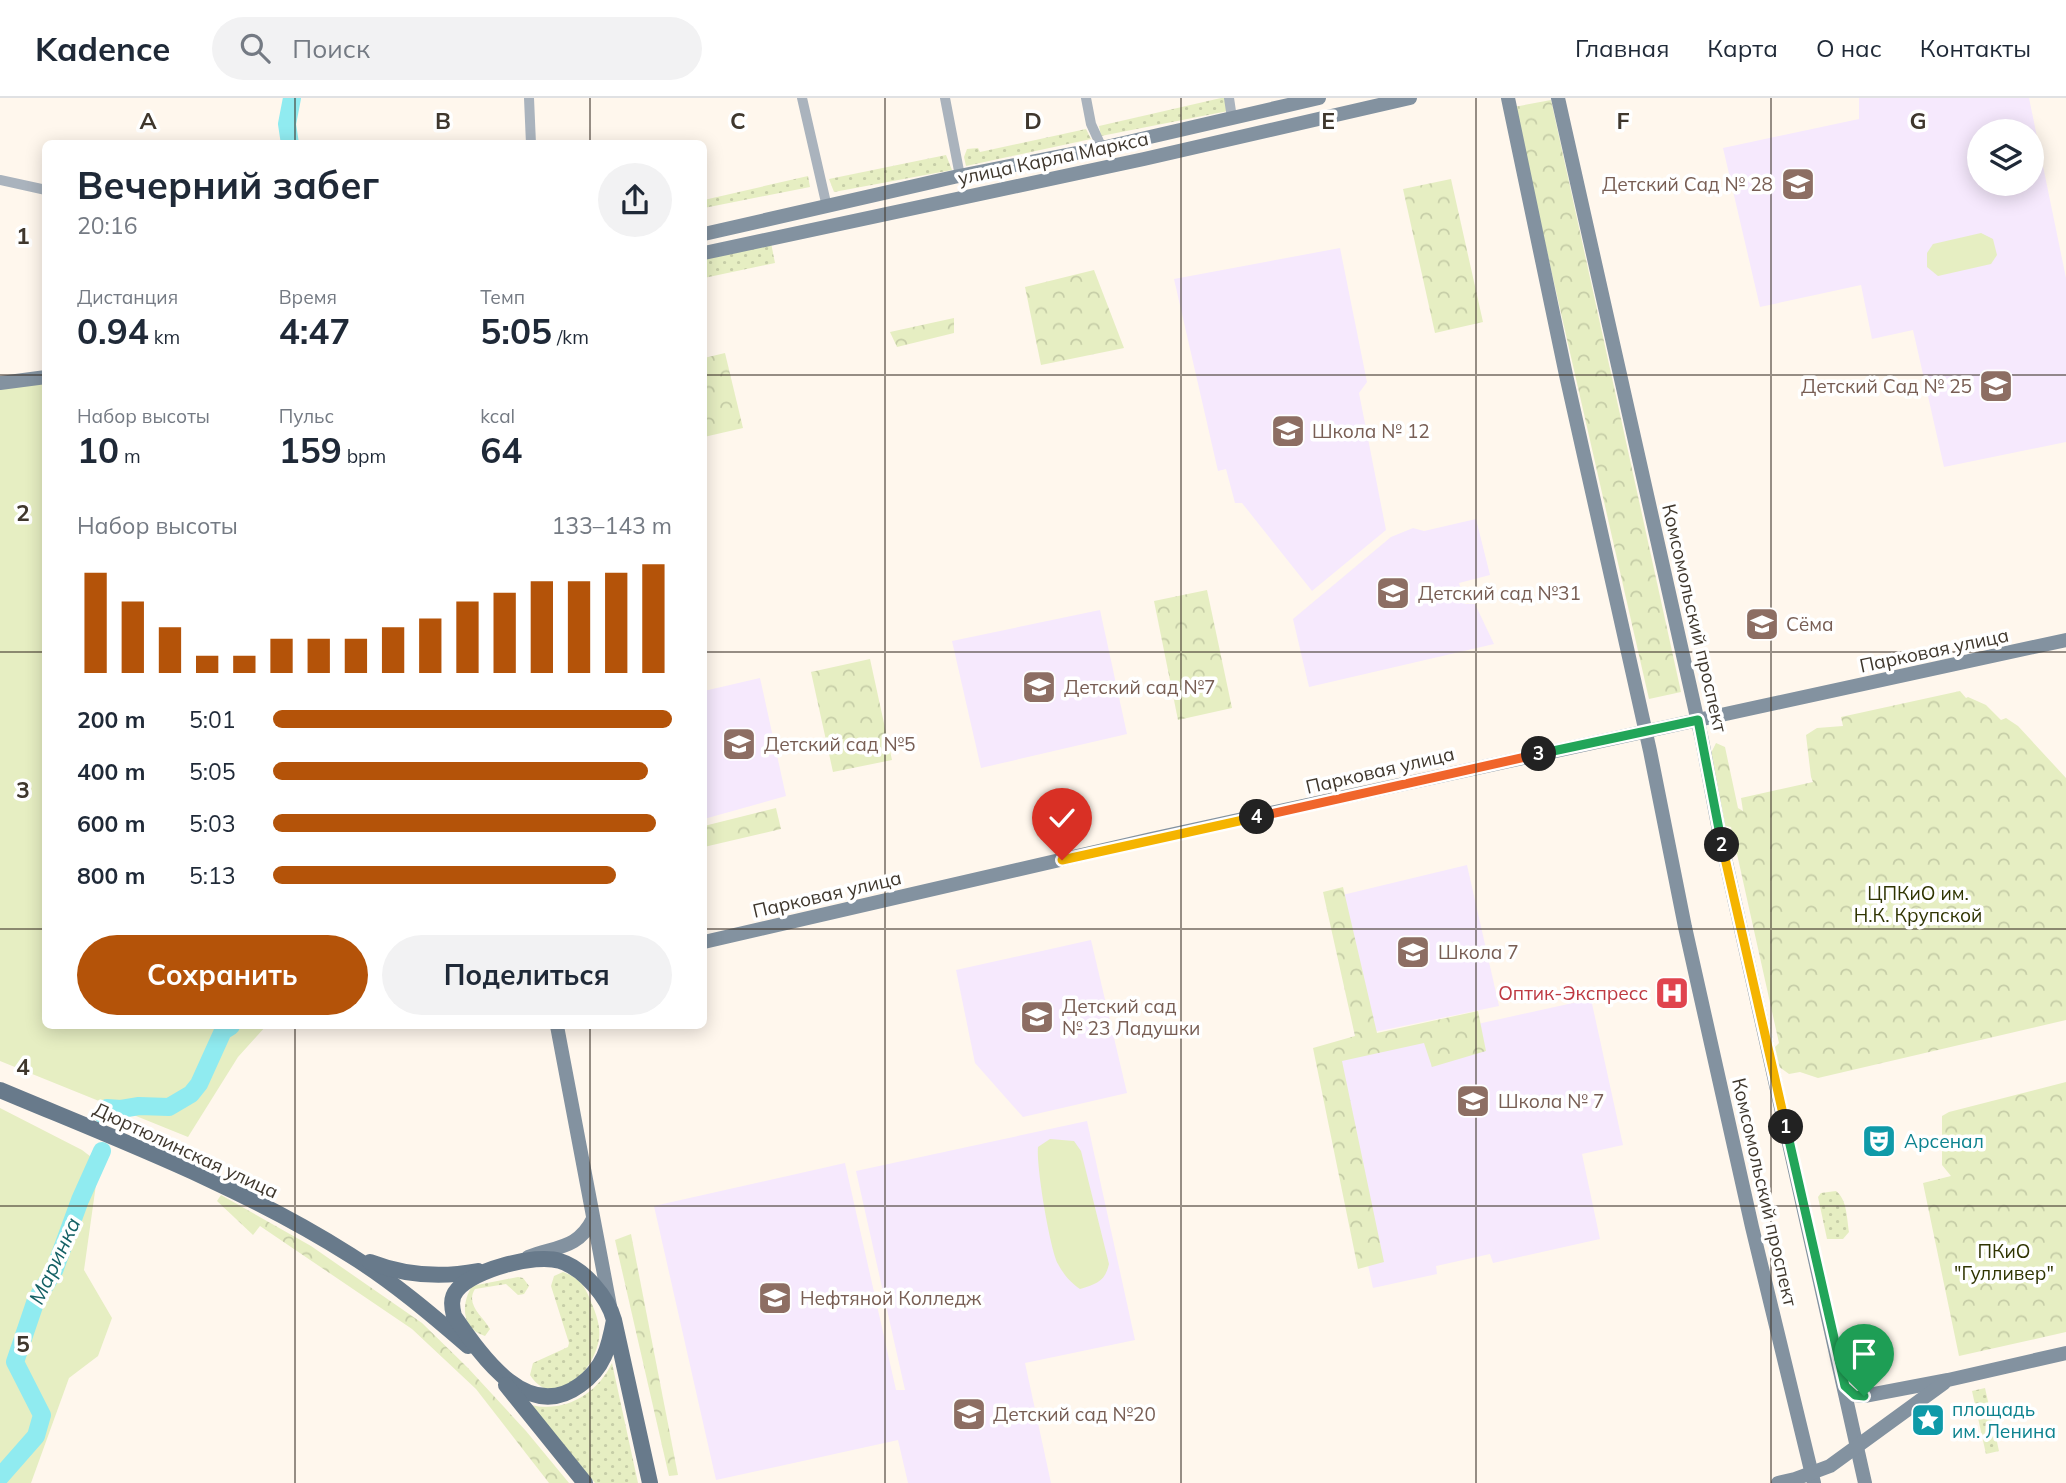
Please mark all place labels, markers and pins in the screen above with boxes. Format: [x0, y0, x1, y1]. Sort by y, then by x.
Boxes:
school or university icon: Детский Сад № 28 [1779, 165, 1817, 203]
place label: Детский Сад № 28 [1602, 172, 1773, 196]
school or university icon: Детский Сад № 25 [1977, 367, 2015, 405]
place label: Детский Сад № 25 [1801, 374, 1972, 398]
school or university icon: Школа № 12 [1269, 412, 1307, 450]
place label: Школа № 12 [1312, 419, 1430, 443]
school or university icon: Детский сад №31 [1374, 574, 1412, 612]
place label: Детский сад №31 [1418, 581, 1581, 605]
school or university icon: Сёма [1743, 605, 1781, 643]
place label: Сёма [1786, 612, 1834, 636]
school or university icon: Детский сад №7 [1020, 668, 1058, 706]
place label: Детский сад №7 [1064, 675, 1216, 699]
school or university icon: Детский сад №5 [720, 725, 758, 763]
place label: Детский сад №5 [764, 732, 916, 756]
pin: 3 [1522, 736, 1556, 772]
pin [1032, 788, 1092, 860]
pin: 4 [1240, 800, 1274, 834]
pin: 2 [1704, 828, 1740, 862]
school or university icon: Школа 7 [1394, 933, 1432, 971]
place label: Школа 7 [1438, 940, 1519, 964]
hospital icon: Оптик-Экспресс [1653, 974, 1691, 1012]
place label: Оптик-Экспресс [1498, 981, 1648, 1005]
place label: Детский сад № 23 Ладушки [1062, 994, 1200, 1040]
school or university icon: Детский сад № 23 Ладушки [1018, 998, 1056, 1036]
school or university icon: Школа № 7 [1454, 1082, 1492, 1120]
place label: Школа № 7 [1498, 1089, 1604, 1113]
pin: 1 [1768, 1110, 1803, 1144]
theatre icon: Арсенал [1860, 1122, 1898, 1160]
place label: Арсенал [1904, 1129, 1984, 1153]
school or university icon: Нефтяной Колледж [756, 1279, 794, 1317]
place label: Нефтяной Колледж [800, 1286, 982, 1310]
pin [1834, 1324, 1894, 1396]
school or university icon: Детский сад №20 [950, 1395, 988, 1433]
place label: площадь им. Ленина [1952, 1397, 2056, 1443]
place icon: площадь им. Ленина [1909, 1401, 1947, 1439]
place label: Детский сад №20 [993, 1402, 1156, 1426]

